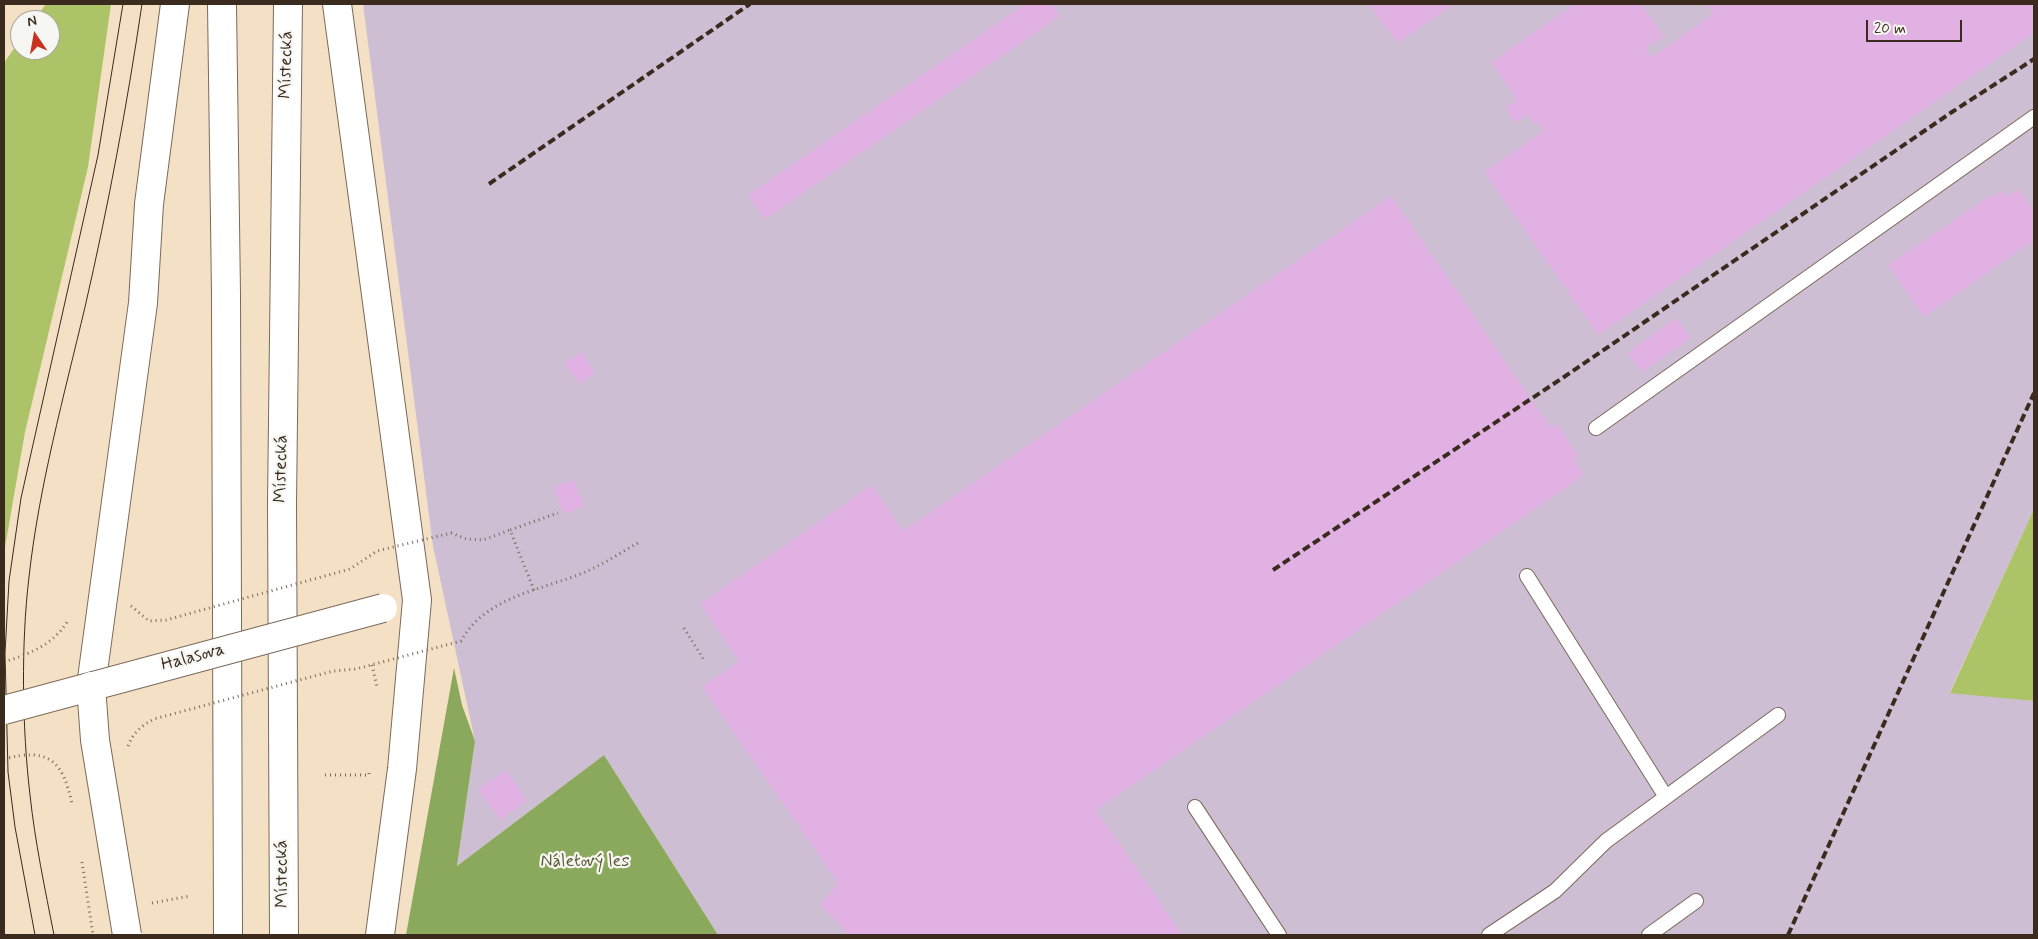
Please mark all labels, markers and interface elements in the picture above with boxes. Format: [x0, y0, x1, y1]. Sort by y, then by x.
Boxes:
north arrow [10, 10, 60, 60]
scale bar [1868, 10, 1964, 42]
text: N [26, 12, 39, 31]
text: 20 m [1874, 19, 1906, 39]
street label: Místecká [276, 31, 298, 99]
street label: Místecká [271, 435, 293, 503]
street label: Halasova [159, 639, 227, 677]
street label: Místecká [272, 840, 294, 908]
park label: Náletový les [540, 851, 630, 873]

